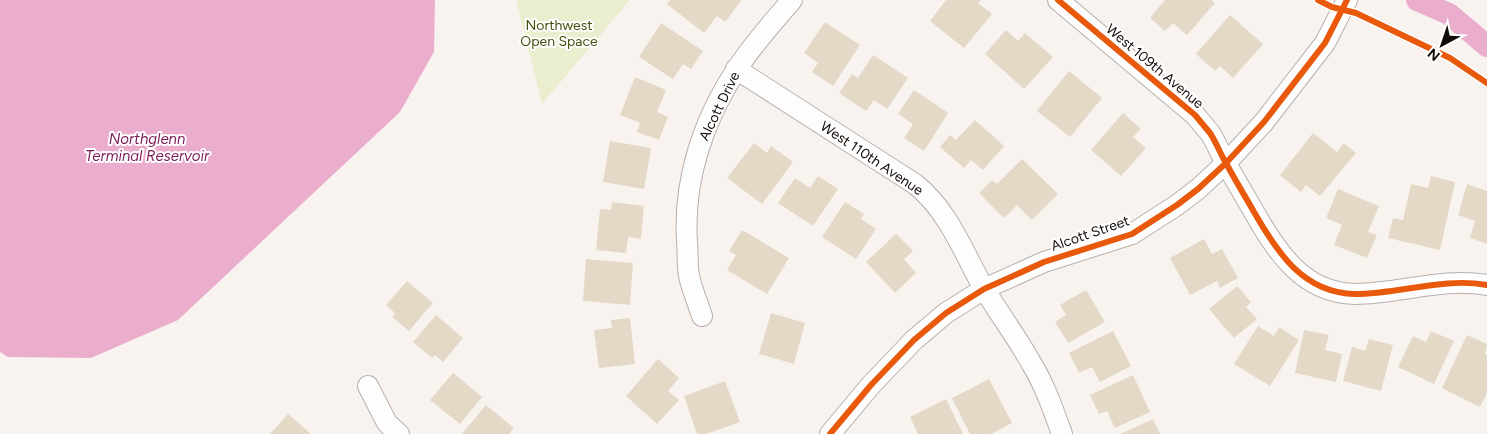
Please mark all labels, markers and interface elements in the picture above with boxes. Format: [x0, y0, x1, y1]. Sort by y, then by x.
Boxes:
park label: Northwest Open Space [520, 17, 598, 50]
north arrow [1417, 20, 1467, 70]
street label: West 109th Avenue [1102, 21, 1207, 112]
text: N [1424, 45, 1444, 65]
street label: Alcott Drive [695, 69, 744, 144]
street label: West 110th Avenue [817, 118, 927, 199]
water label: Northglenn Terminal Reservoir [85, 130, 210, 165]
street label: Alcott Street [1049, 212, 1131, 255]

